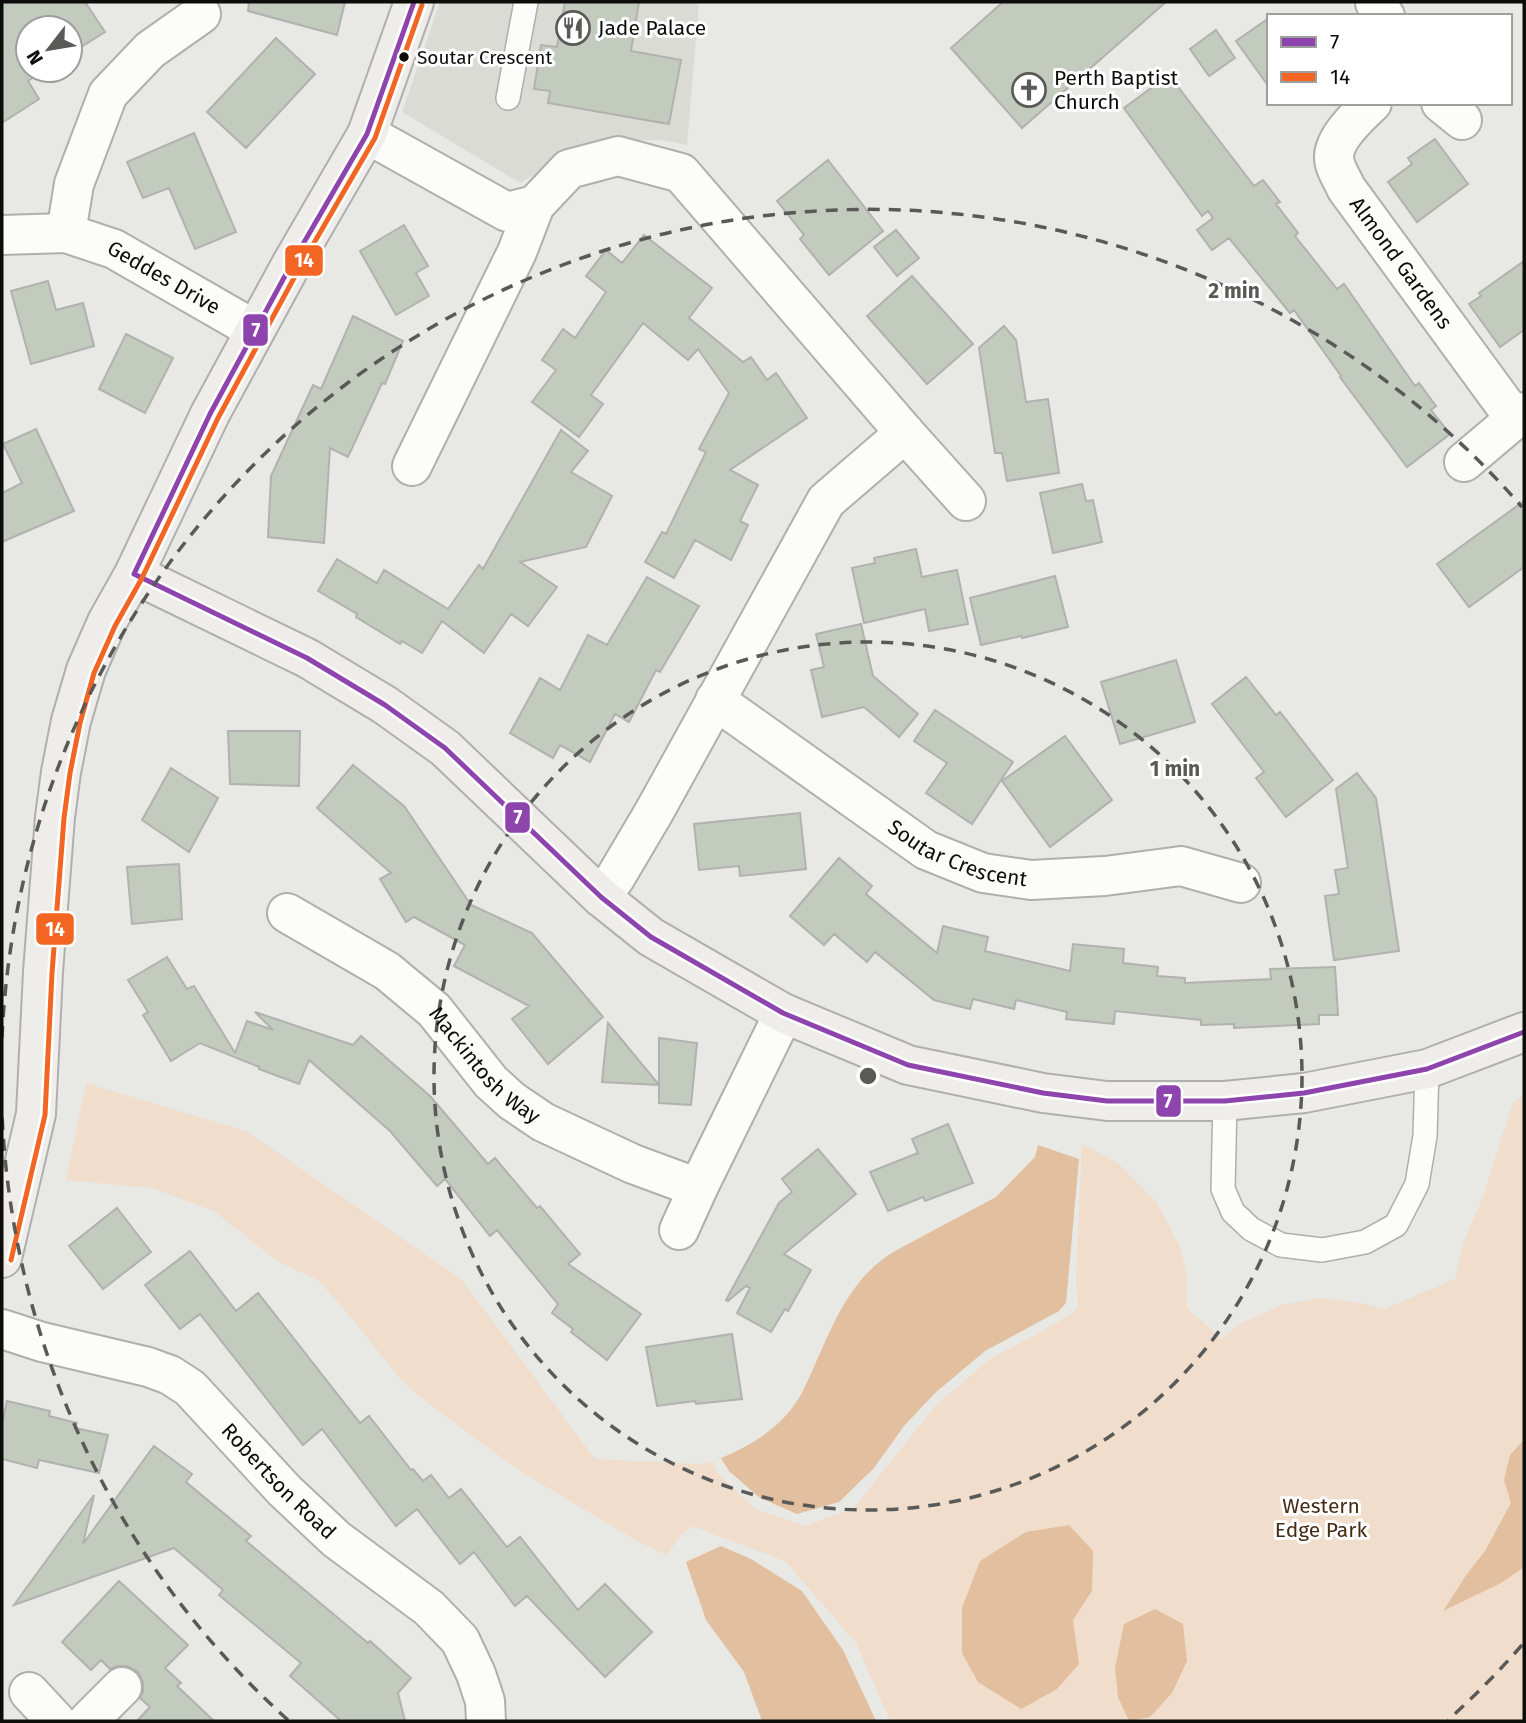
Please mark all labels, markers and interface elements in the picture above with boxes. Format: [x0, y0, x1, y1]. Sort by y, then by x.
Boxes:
restaurant icon: Jade Palace [554, 9, 592, 47]
north arrow [14, 14, 84, 84]
legend [1267, 14, 1512, 105]
place label: Jade Palace [598, 15, 706, 41]
text: 7 [1330, 29, 1339, 55]
text: N [22, 46, 48, 69]
place label: Soutar Crescent [417, 46, 552, 69]
marker: Soutar Crescent [397, 50, 411, 64]
text: 14 [1330, 64, 1350, 90]
place label: Perth Baptist Church [1054, 65, 1179, 115]
church icon: Perth Baptist Church [1010, 71, 1048, 109]
street label: Almond Gardens [1344, 192, 1458, 334]
street label: Geddes Drive [103, 235, 225, 320]
line badge: 14 [284, 244, 324, 277]
text: 14 [294, 249, 314, 272]
text: 2 min [1208, 278, 1260, 304]
line badge: 7 [242, 313, 269, 347]
text: 7 [252, 319, 261, 342]
text: 1 min [1150, 756, 1200, 782]
line badge: 7 [504, 801, 531, 834]
text: 7 [514, 806, 523, 829]
street label: Soutar Crescent [883, 814, 1029, 892]
line badge: 14 [35, 912, 75, 946]
text: 14 [45, 918, 65, 941]
street label: Mackintosh Way [423, 1001, 546, 1130]
centre of rings [856, 1064, 880, 1088]
line badge: 7 [1155, 1084, 1182, 1118]
text: 7 [1164, 1090, 1173, 1113]
street label: Robertson Road [216, 1418, 341, 1545]
park label: Western Edge Park [1275, 1493, 1367, 1543]

